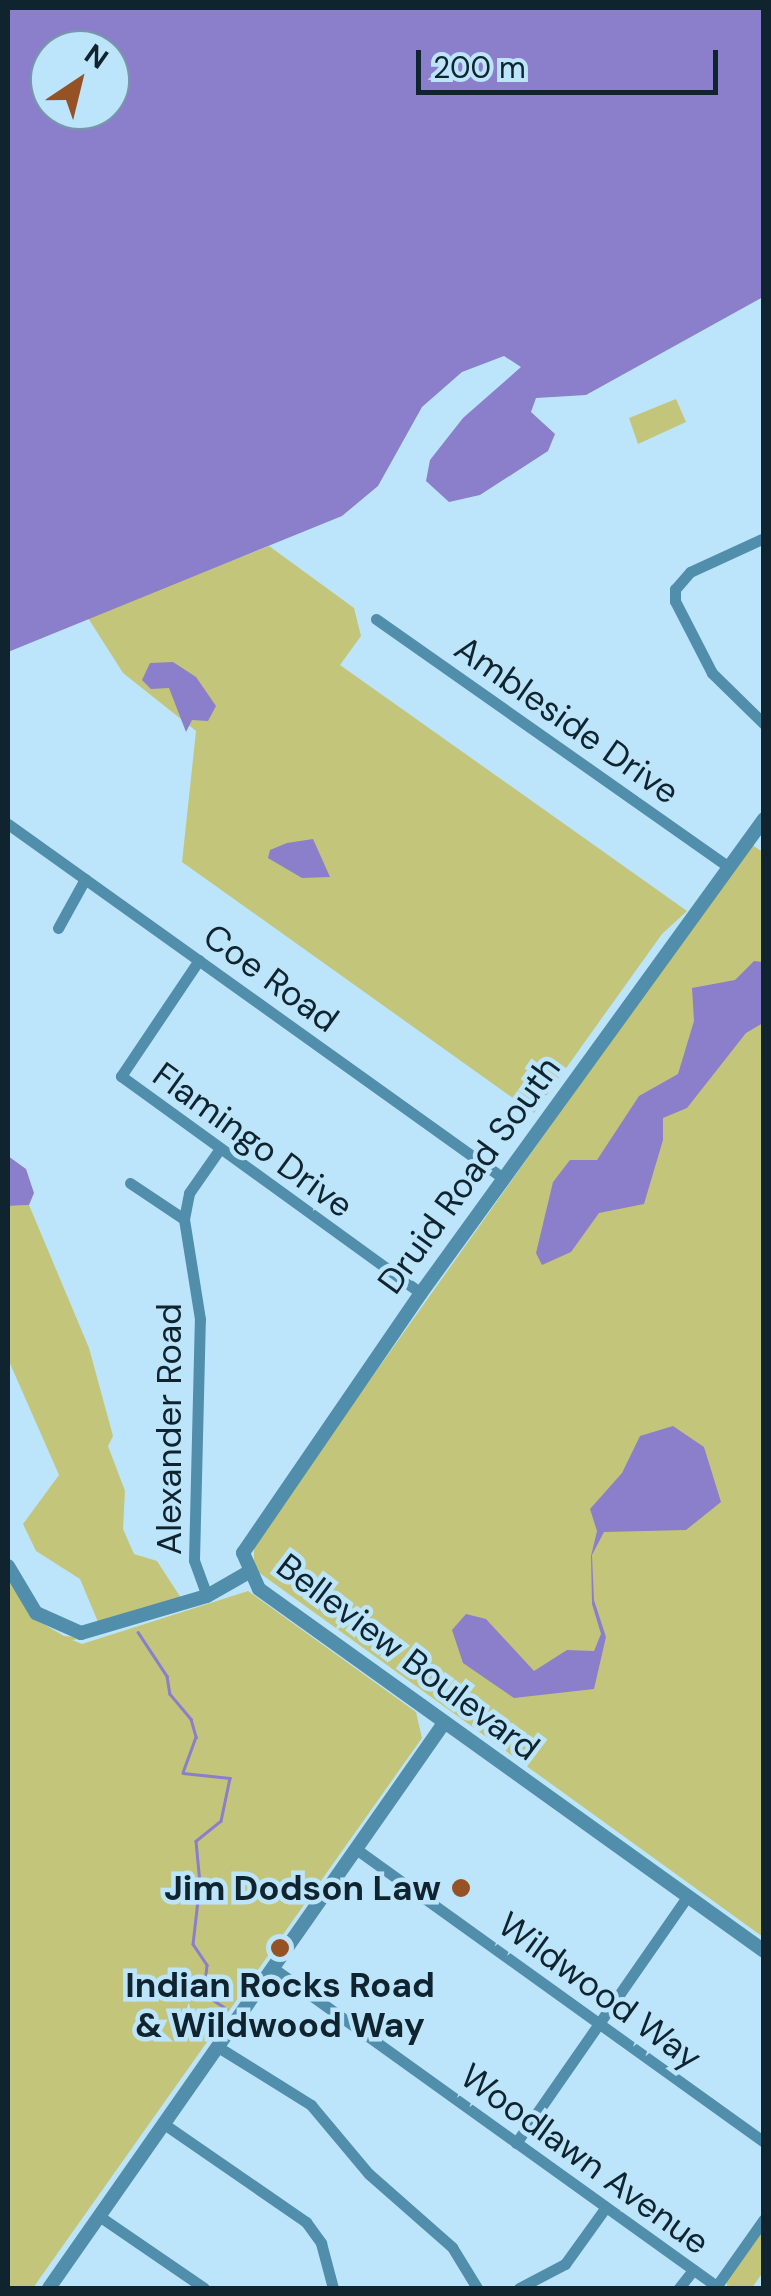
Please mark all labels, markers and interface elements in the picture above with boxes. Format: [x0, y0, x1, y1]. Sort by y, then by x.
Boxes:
north arrow [30, 30, 130, 130]
scale bar [421, 30, 724, 92]
text: N [77, 36, 115, 78]
text: 200 m [433, 48, 526, 87]
street label: Ambleside Drive [447, 627, 687, 813]
street label: Coe Road [195, 915, 347, 1041]
street label: Druid Road South [369, 1048, 569, 1302]
street label: Flamingo Drive [145, 1053, 361, 1227]
street label: Alexander Road [148, 1303, 190, 1555]
street label: Belleview Boulevard [269, 1545, 547, 1769]
place label: Jim Dodson Law [164, 1867, 441, 1909]
marker: Jim Dodson Law [450, 1877, 472, 1899]
street label: Wildwood Way [490, 1903, 710, 2079]
marker: Indian Rocks Road & Wildwood Way [269, 1937, 291, 1959]
place label: Indian Rocks Road & Wildwood Way [125, 1964, 435, 2046]
street label: Woodlawn Avenue [452, 2055, 718, 2263]

